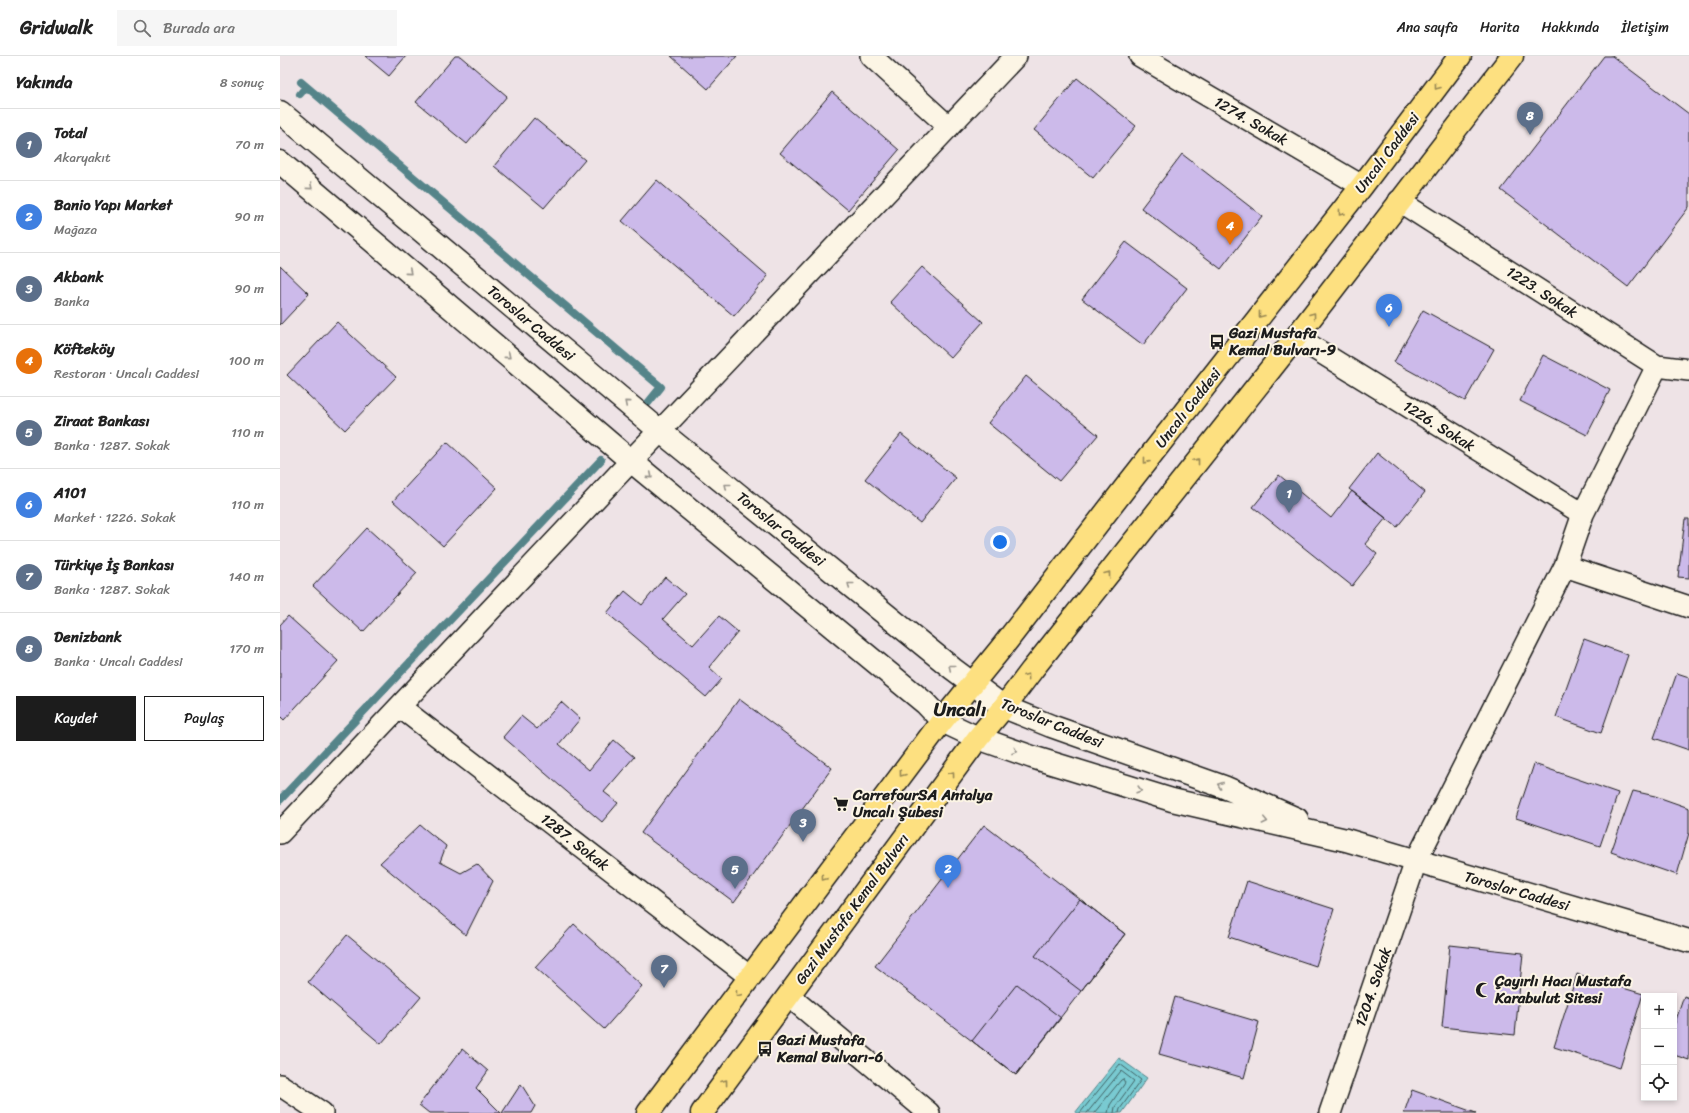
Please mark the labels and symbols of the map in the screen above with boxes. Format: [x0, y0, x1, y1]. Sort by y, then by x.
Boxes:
one-way arrow [1434, 83, 1441, 90]
street label: 1274. Sokak [1209, 89, 1293, 153]
pin: 8 [1517, 102, 1543, 135]
street label: Uncalı Caddesi [1348, 106, 1427, 199]
one-way arrow [305, 183, 312, 190]
one-way arrow [1339, 209, 1346, 216]
pin: 4 [1217, 212, 1243, 245]
street label: 1223. Sokak [1501, 259, 1583, 325]
one-way arrow [404, 267, 411, 274]
street label: Toroslar Caddesi [481, 278, 582, 368]
pin: 6 [1376, 294, 1402, 327]
one-way arrow [1258, 311, 1265, 318]
one-way arrow [1308, 312, 1315, 319]
place label: Gazi Mustafa Kemal Bulvarı-9 [1228, 320, 1336, 363]
bus stop icon: Gazi Mustafa Kemal Bulvarı-9 [1208, 333, 1226, 351]
one-way arrow [503, 351, 510, 358]
street label: Uncalı Caddesi [1148, 361, 1228, 454]
street label: 1226. Sokak [1398, 393, 1480, 459]
one-way arrow [624, 401, 631, 408]
one-way arrow [1143, 457, 1150, 464]
one-way arrow [1193, 459, 1200, 466]
one-way arrow [645, 472, 652, 479]
pin: 1 [1276, 480, 1302, 513]
one-way arrow [724, 483, 732, 490]
street label: Toroslar Caddesi [731, 485, 832, 574]
your location [990, 532, 1010, 552]
one-way arrow [1103, 572, 1110, 579]
one-way arrow [847, 583, 854, 590]
one-way arrow [948, 665, 955, 672]
one-way arrow [1023, 673, 1030, 680]
street label: Toroslar Caddesi [997, 691, 1108, 756]
district label: Uncalı [934, 693, 986, 726]
one-way arrow [1012, 746, 1019, 755]
one-way arrow [900, 770, 907, 777]
one-way arrow [947, 771, 954, 778]
place label: CarrefourSA Antalya Uncalı Şubesi [852, 782, 993, 825]
one-way arrow [1217, 782, 1224, 790]
one-way arrow [1135, 785, 1142, 794]
supermarket icon: CarrefourSA Antalya Uncalı Şubesi [832, 795, 850, 813]
street label: 1287. Sokak [535, 807, 615, 877]
pin: 3 [790, 809, 816, 842]
one-way arrow [1262, 817, 1268, 825]
street label: Gazi Mustafa Kemal Bulvarı [788, 828, 916, 990]
pin: 2 [935, 855, 961, 888]
pin: 5 [722, 856, 748, 889]
street label: Toroslar Caddesi [1461, 864, 1574, 919]
one-way arrow [822, 874, 829, 881]
street label: 1204. Sokak [1347, 944, 1399, 1030]
pin: 7 [651, 955, 677, 988]
place label: Çayırlı Hacı Mustafa Karabulut Sitesi [1494, 968, 1632, 1011]
mosque icon: Çayırlı Hacı Mustafa Karabulut Sitesi [1474, 981, 1492, 999]
one-way arrow [736, 989, 743, 996]
place label: Gazi Mustafa Kemal Bulvarı-6 [776, 1027, 884, 1070]
bus stop icon: Gazi Mustafa Kemal Bulvarı-6 [756, 1040, 774, 1058]
one-way arrow [720, 1079, 727, 1086]

